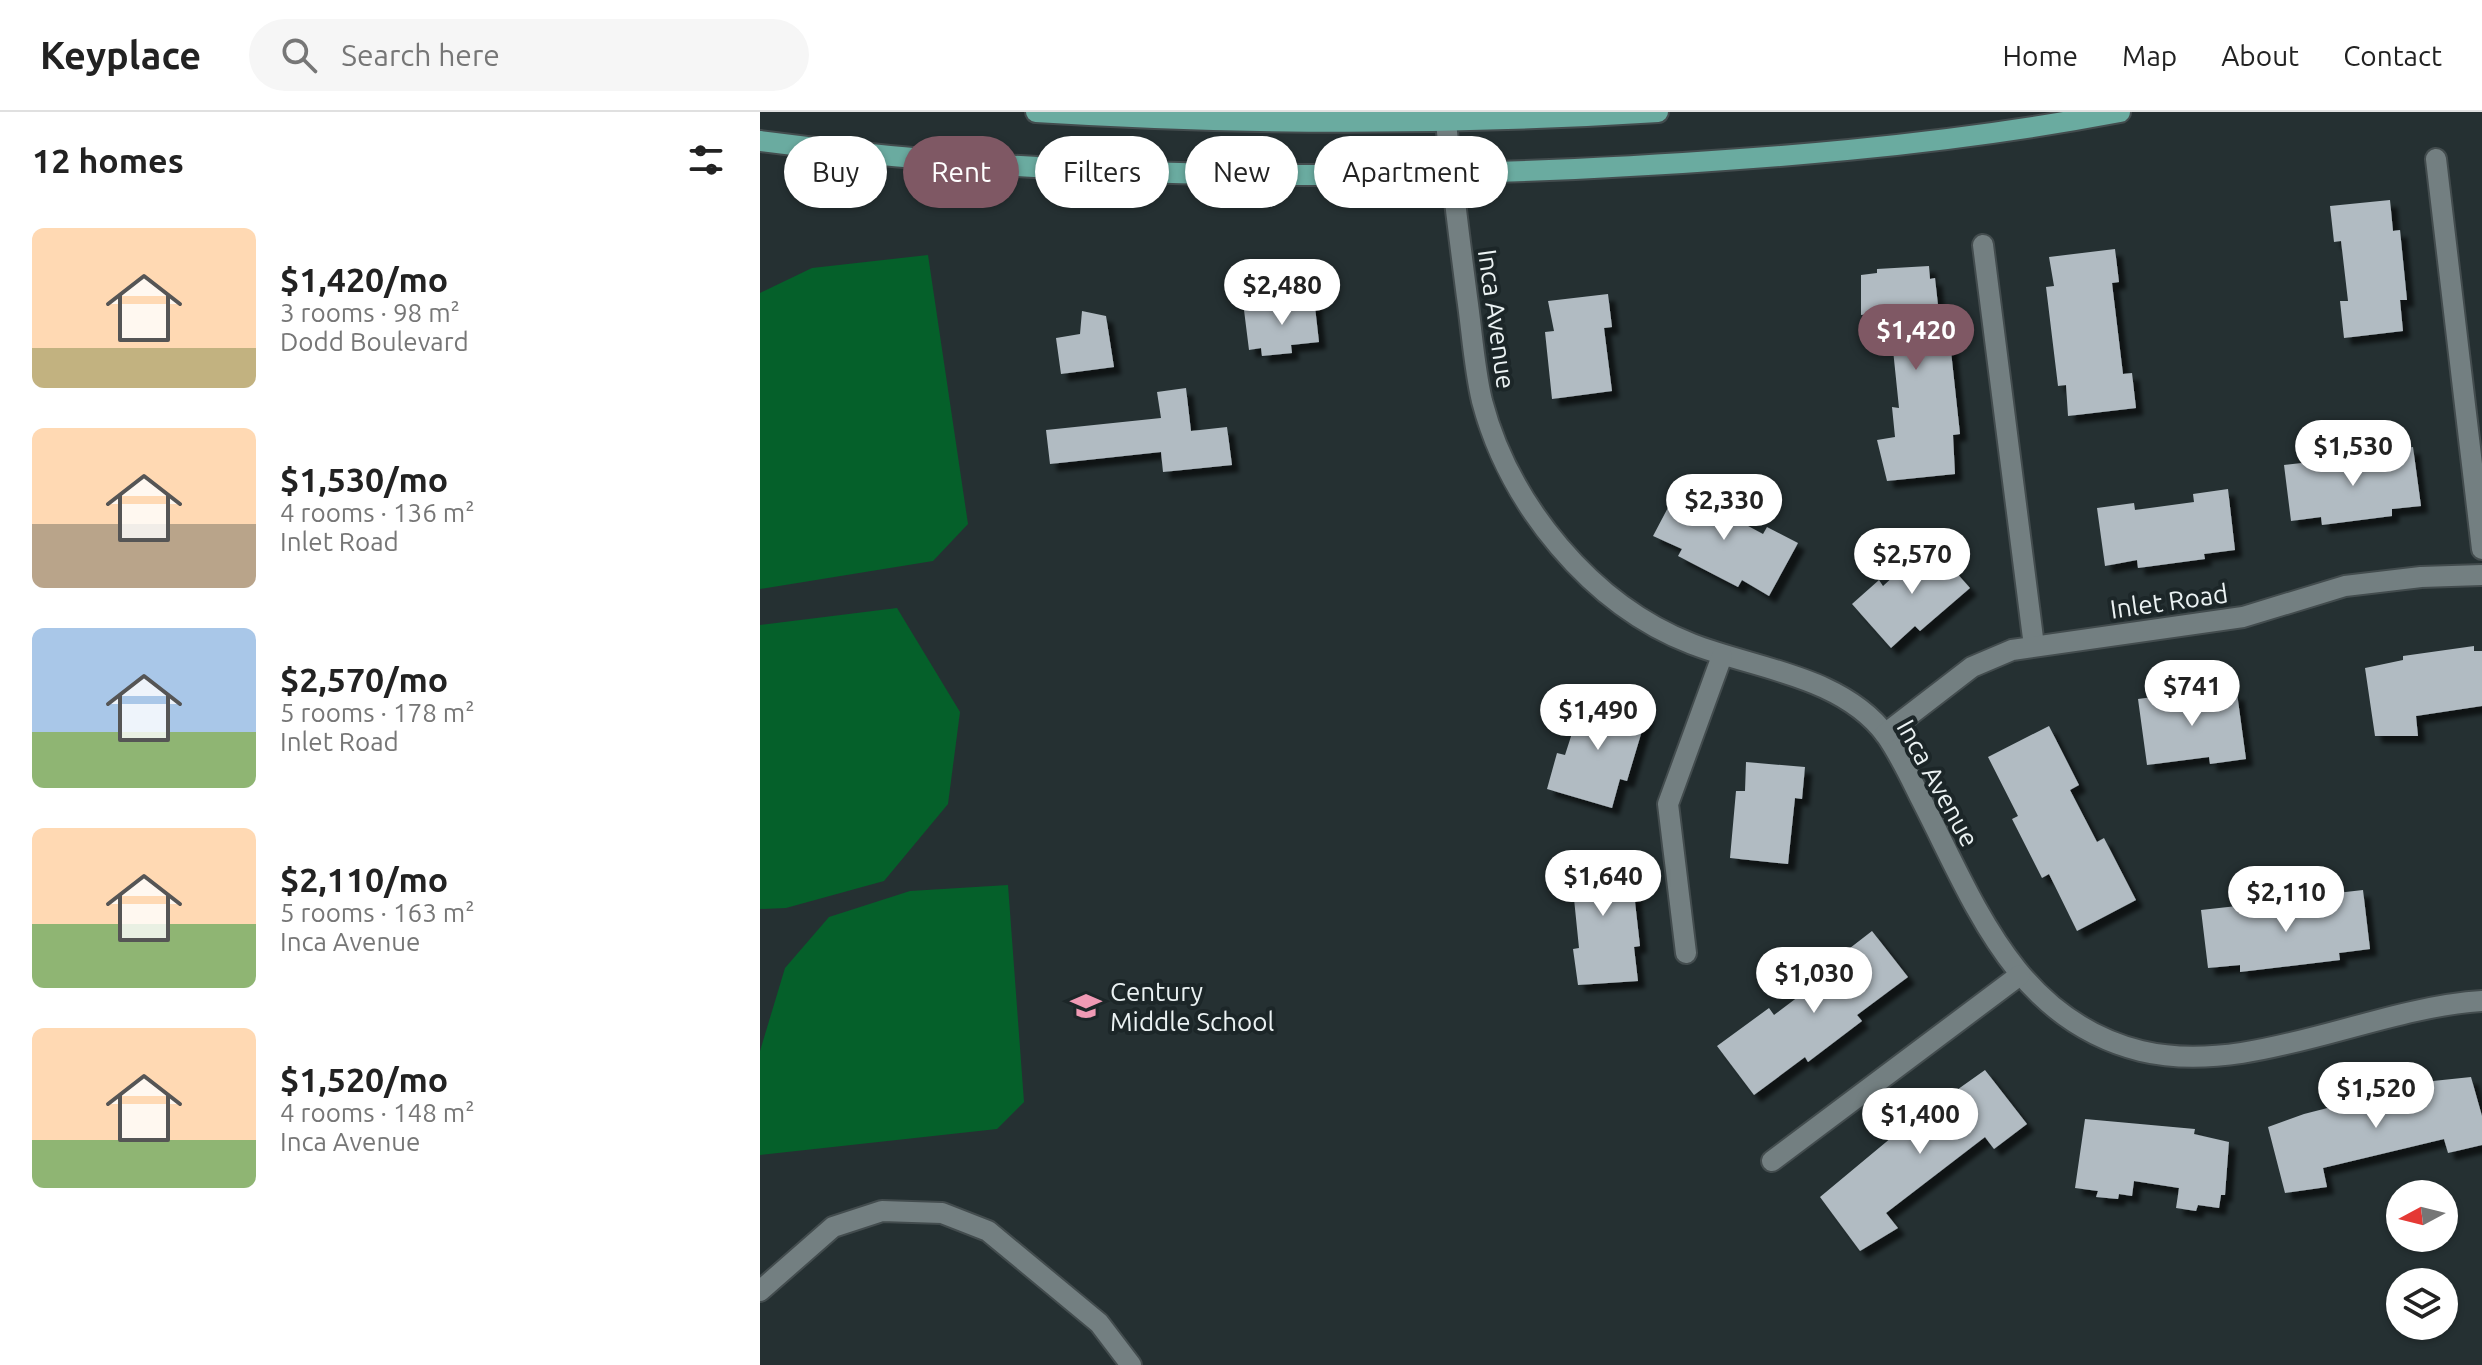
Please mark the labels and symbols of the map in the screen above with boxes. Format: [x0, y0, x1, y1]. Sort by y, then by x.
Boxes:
street label: Inca Avenue [1473, 247, 1521, 391]
pin: $2,480 [1217, 259, 1347, 327]
pin: $1,420 [1851, 304, 1981, 372]
pin: $1,530 [2288, 420, 2418, 488]
pin: $2,330 [1659, 474, 1789, 542]
pin: $2,570 [1847, 528, 1977, 596]
street label: Inlet Road [2108, 578, 2230, 624]
pin: $741 [2145, 660, 2239, 728]
pin: $1,490 [1533, 684, 1663, 752]
street label: Inca Avenue [1891, 715, 1985, 851]
pin: $1,640 [1538, 850, 1668, 918]
pin: $2,110 [2221, 866, 2351, 934]
pin: $1,030 [1749, 947, 1879, 1015]
place label: Century Middle School [1110, 977, 1274, 1036]
school or university icon: Century Middle School [1069, 989, 1103, 1023]
pin: $1,520 [2311, 1062, 2441, 1130]
pin: $1,400 [1855, 1088, 1985, 1156]
north arrow [2386, 1180, 2458, 1252]

